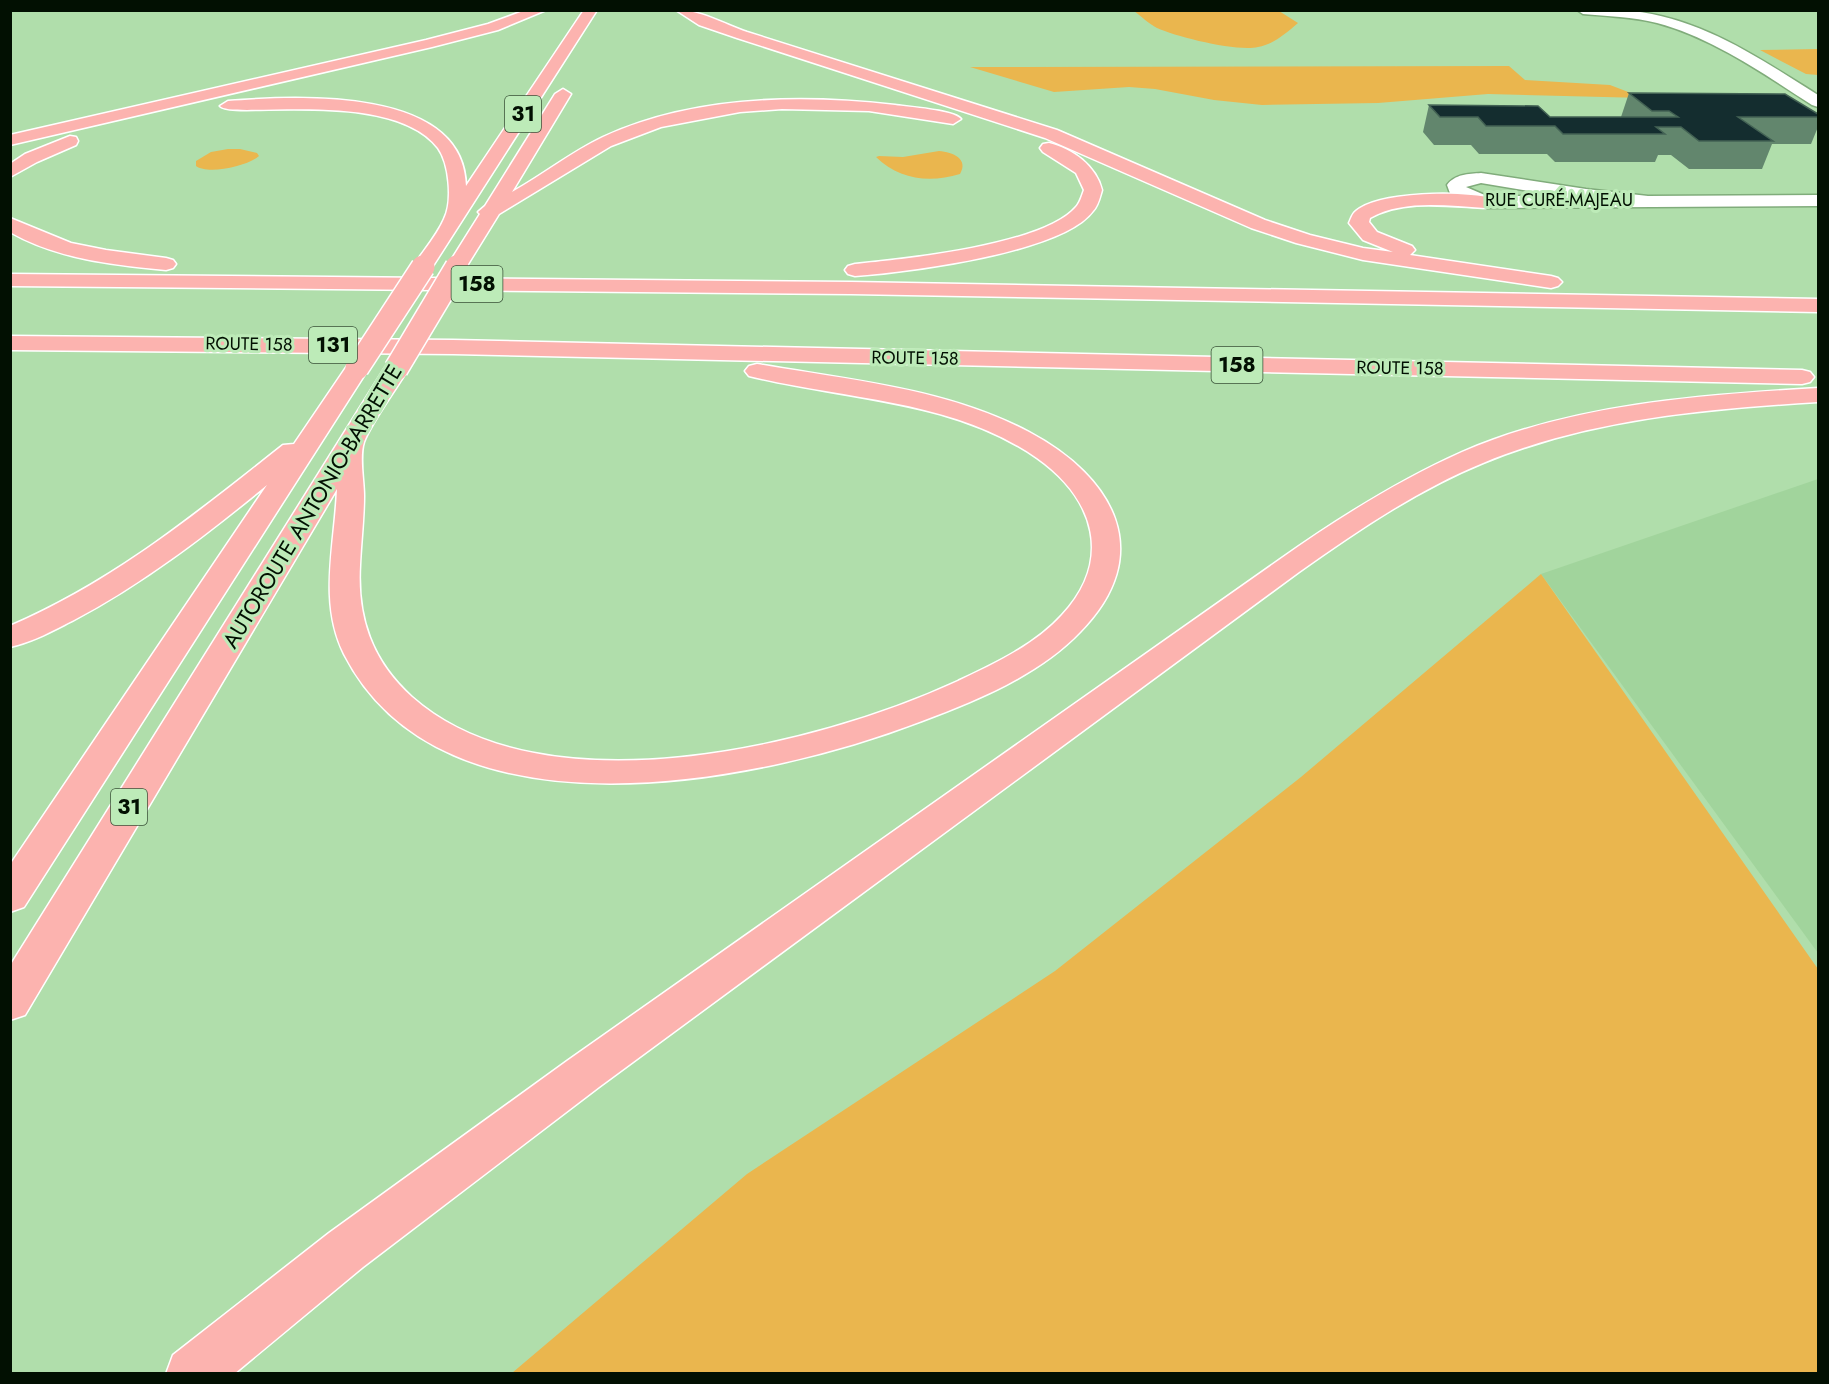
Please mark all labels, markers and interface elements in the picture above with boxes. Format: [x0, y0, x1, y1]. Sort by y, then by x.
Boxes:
road number: 31 [505, 96, 541, 132]
street label: RUE CURÉ-MAJEAU [1485, 187, 1633, 213]
road number: 158 [452, 266, 502, 302]
road number: 131 [309, 327, 357, 363]
street label: ROUTE 158 [205, 330, 293, 358]
street label: ROUTE 158 [871, 344, 959, 372]
road number: 158 [1212, 347, 1262, 383]
street label: ROUTE 158 [1356, 354, 1444, 382]
street label: AUTOROUTE ANTONIO-BARRETTE [214, 358, 410, 654]
road number: 31 [111, 789, 147, 825]

